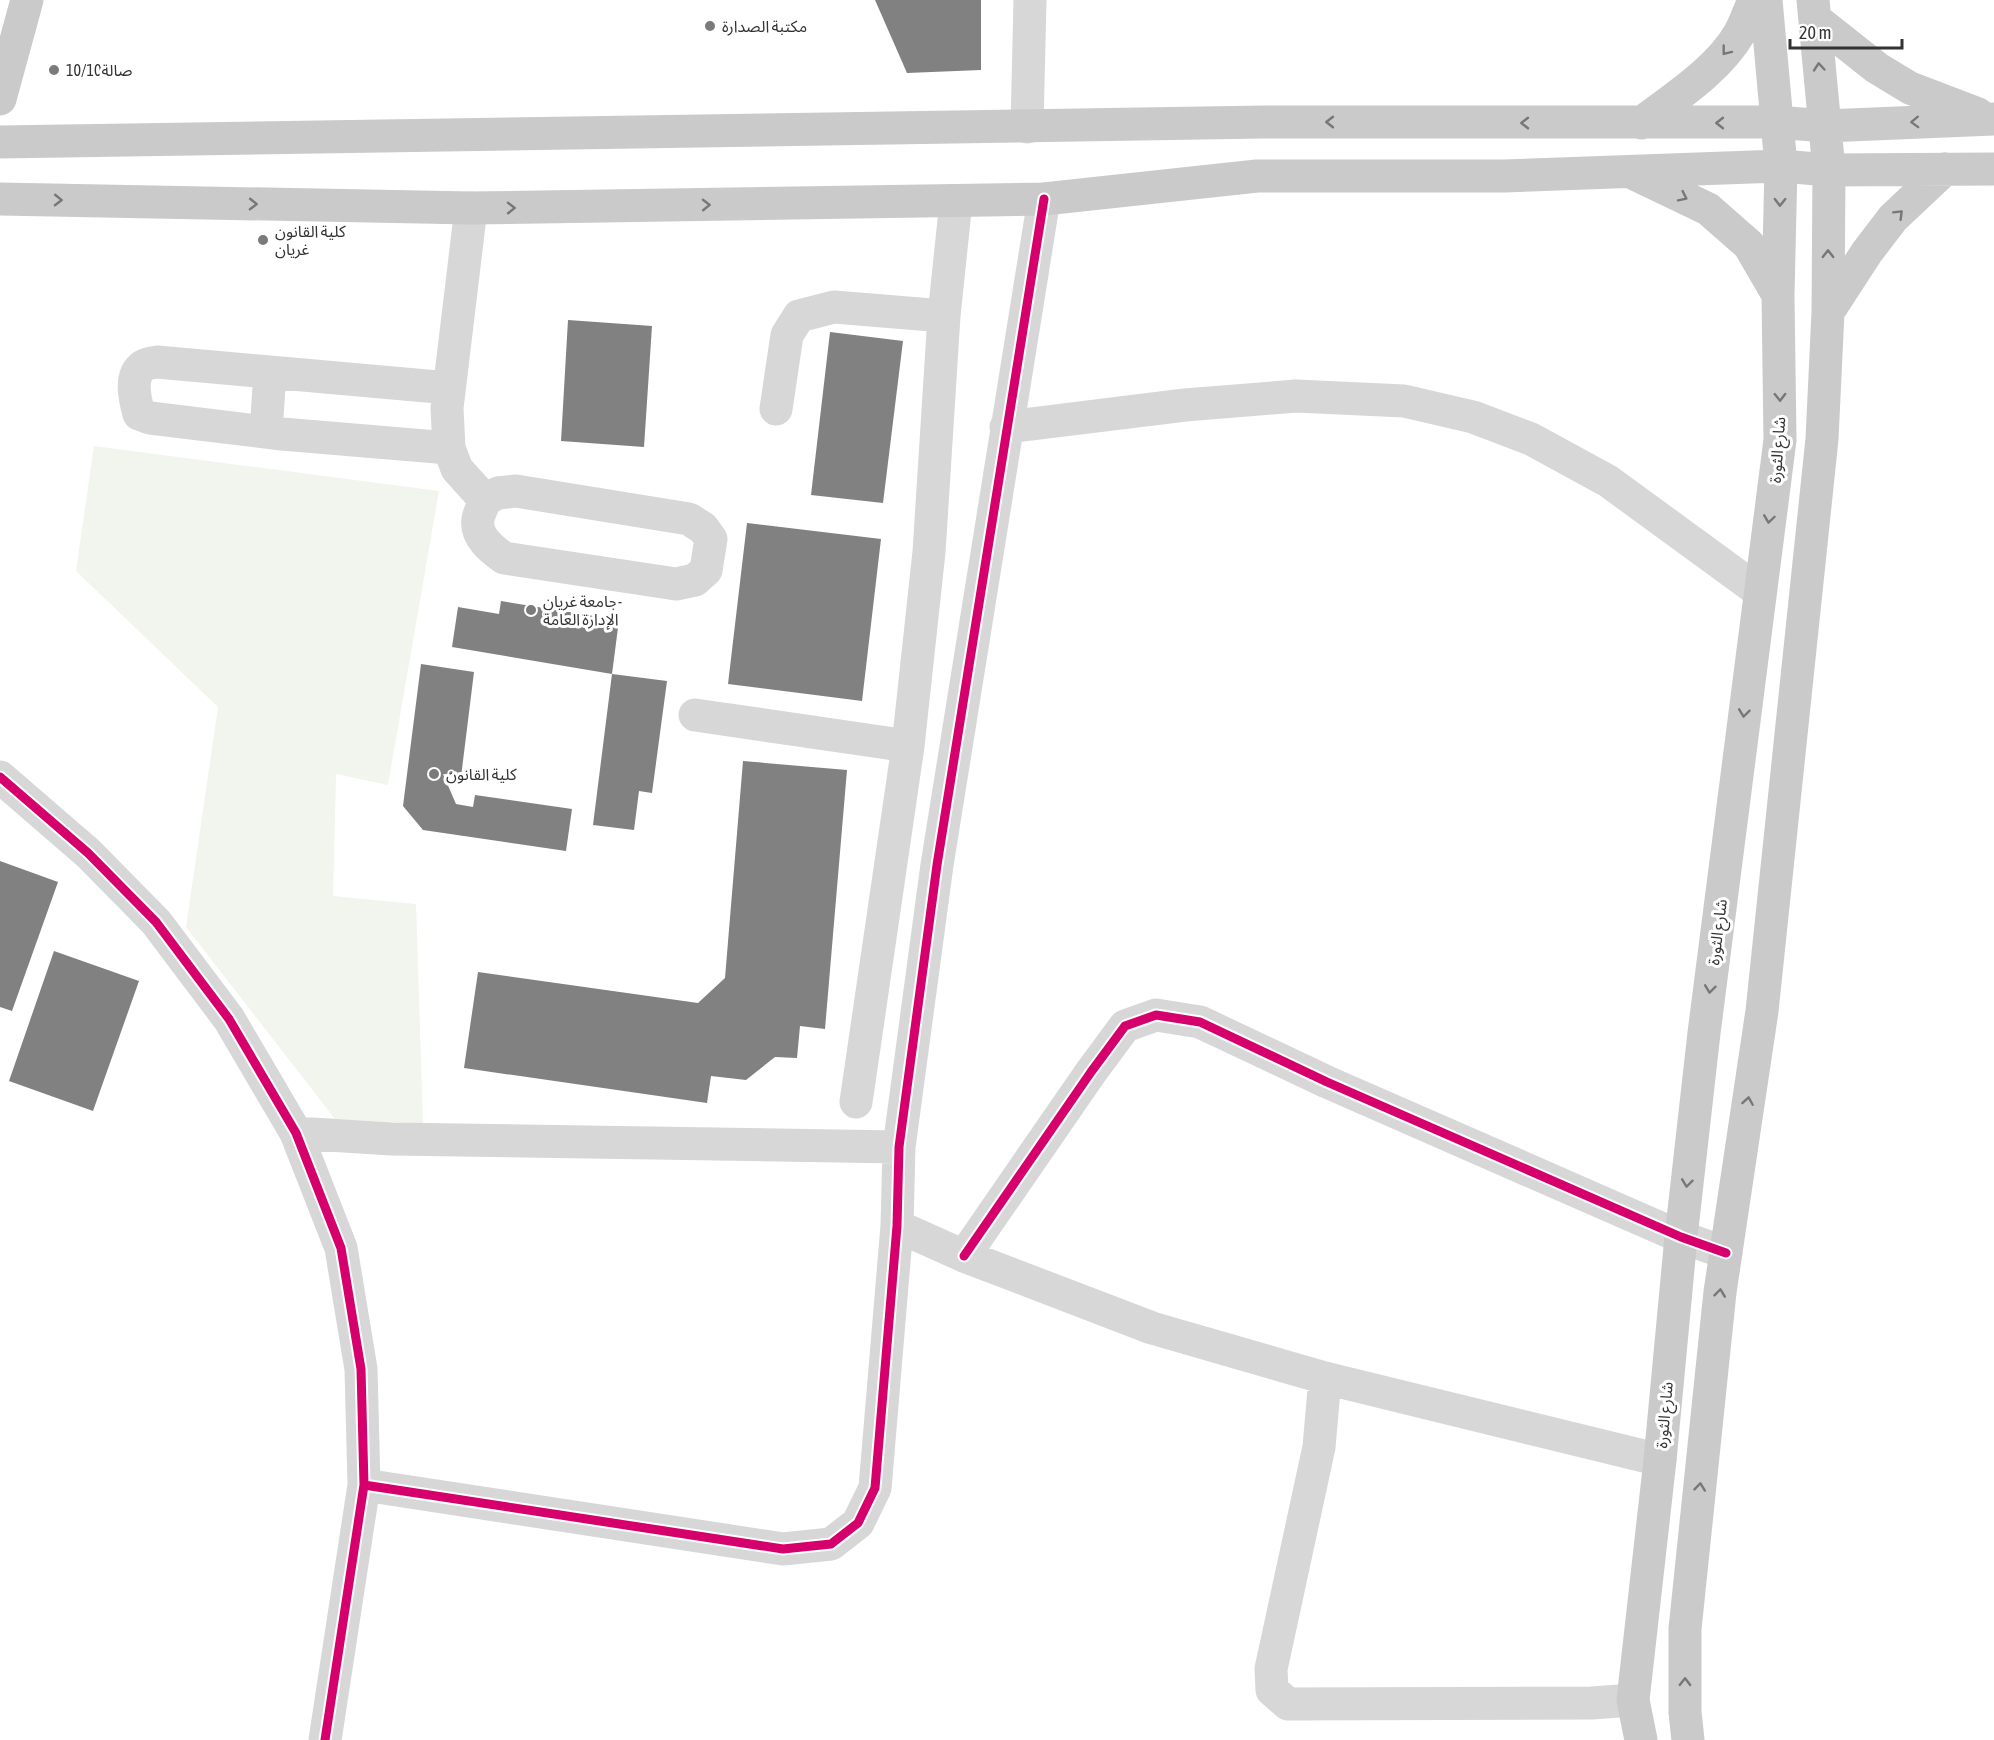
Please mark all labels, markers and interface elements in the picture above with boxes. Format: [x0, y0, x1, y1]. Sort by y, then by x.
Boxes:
scale bar [1790, 12, 1902, 50]
place label: مكتبة الصدارة [722, 17, 807, 36]
marker: مكتبة الصدارة [703, 19, 717, 33]
text: 20 m [1799, 22, 1831, 43]
one-way arrow [1722, 44, 1733, 55]
place label: صالة10/10 [66, 61, 133, 79]
marker: صالة10/10 [47, 63, 61, 77]
one-way arrow [1813, 63, 1826, 72]
one-way arrow [1910, 115, 1919, 128]
one-way arrow [1325, 116, 1334, 129]
one-way arrow [1520, 117, 1529, 129]
one-way arrow [1715, 117, 1724, 129]
one-way arrow [1677, 190, 1688, 202]
one-way arrow [54, 194, 63, 207]
one-way arrow [1774, 197, 1786, 206]
one-way arrow [249, 198, 258, 210]
one-way arrow [702, 198, 711, 211]
one-way arrow [507, 202, 516, 214]
one-way arrow [1891, 210, 1902, 221]
place label: كلية القانون غريان [275, 222, 346, 259]
marker: كلية القانون غريان [256, 233, 270, 247]
one-way arrow [1822, 250, 1834, 259]
one-way arrow [1774, 392, 1786, 401]
street label: شارع الثورة [1766, 416, 1792, 484]
one-way arrow [1764, 515, 1776, 524]
place label: جامعة غريان- الإدارة العامة [543, 592, 622, 630]
marker: جامعة غريان- الإدارة العامة [524, 603, 538, 617]
one-way arrow [1739, 708, 1751, 717]
place label: كلية القانون [446, 765, 517, 784]
marker: كلية القانون [427, 767, 441, 781]
street label: شارع الثورة [1704, 898, 1734, 967]
one-way arrow [1704, 985, 1716, 994]
one-way arrow [1742, 1096, 1754, 1105]
one-way arrow [1681, 1178, 1694, 1188]
one-way arrow [1713, 1289, 1725, 1298]
street label: شارع الثورة [1652, 1381, 1680, 1449]
one-way arrow [1693, 1483, 1706, 1492]
one-way arrow [1679, 1677, 1691, 1686]

